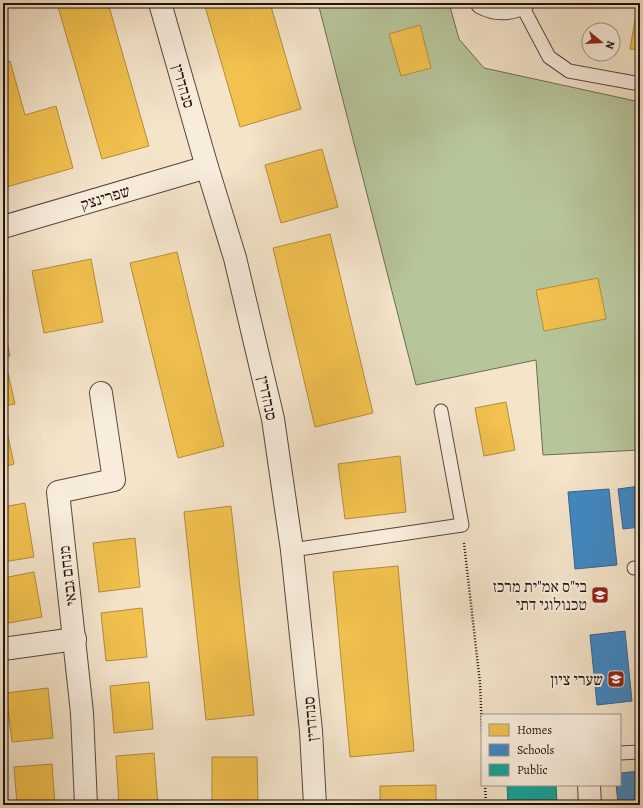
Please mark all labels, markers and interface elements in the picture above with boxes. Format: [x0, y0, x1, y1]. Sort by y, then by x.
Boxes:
north arrow [581, 22, 621, 62]
text: N [602, 39, 618, 51]
street label: סנהדרין [166, 62, 200, 111]
street label: שפרינצק [78, 180, 133, 216]
street label: סנהדרין [252, 374, 282, 422]
street label: מנחם גבאי [53, 545, 83, 607]
place label: בי"ס אמ"ית מרכז טכנולוגי דתי [493, 576, 587, 616]
school or university icon: בי"ס אמ"ית מרכז טכנולוגי דתי [590, 585, 610, 605]
place label: שערי ציון [550, 669, 603, 691]
school or university icon: שערי ציון [606, 669, 626, 689]
street label: סנהדרין [298, 696, 324, 742]
legend [481, 714, 621, 786]
text: Homes [517, 722, 552, 738]
text: Schools [517, 742, 554, 758]
text: Public [517, 762, 548, 778]

